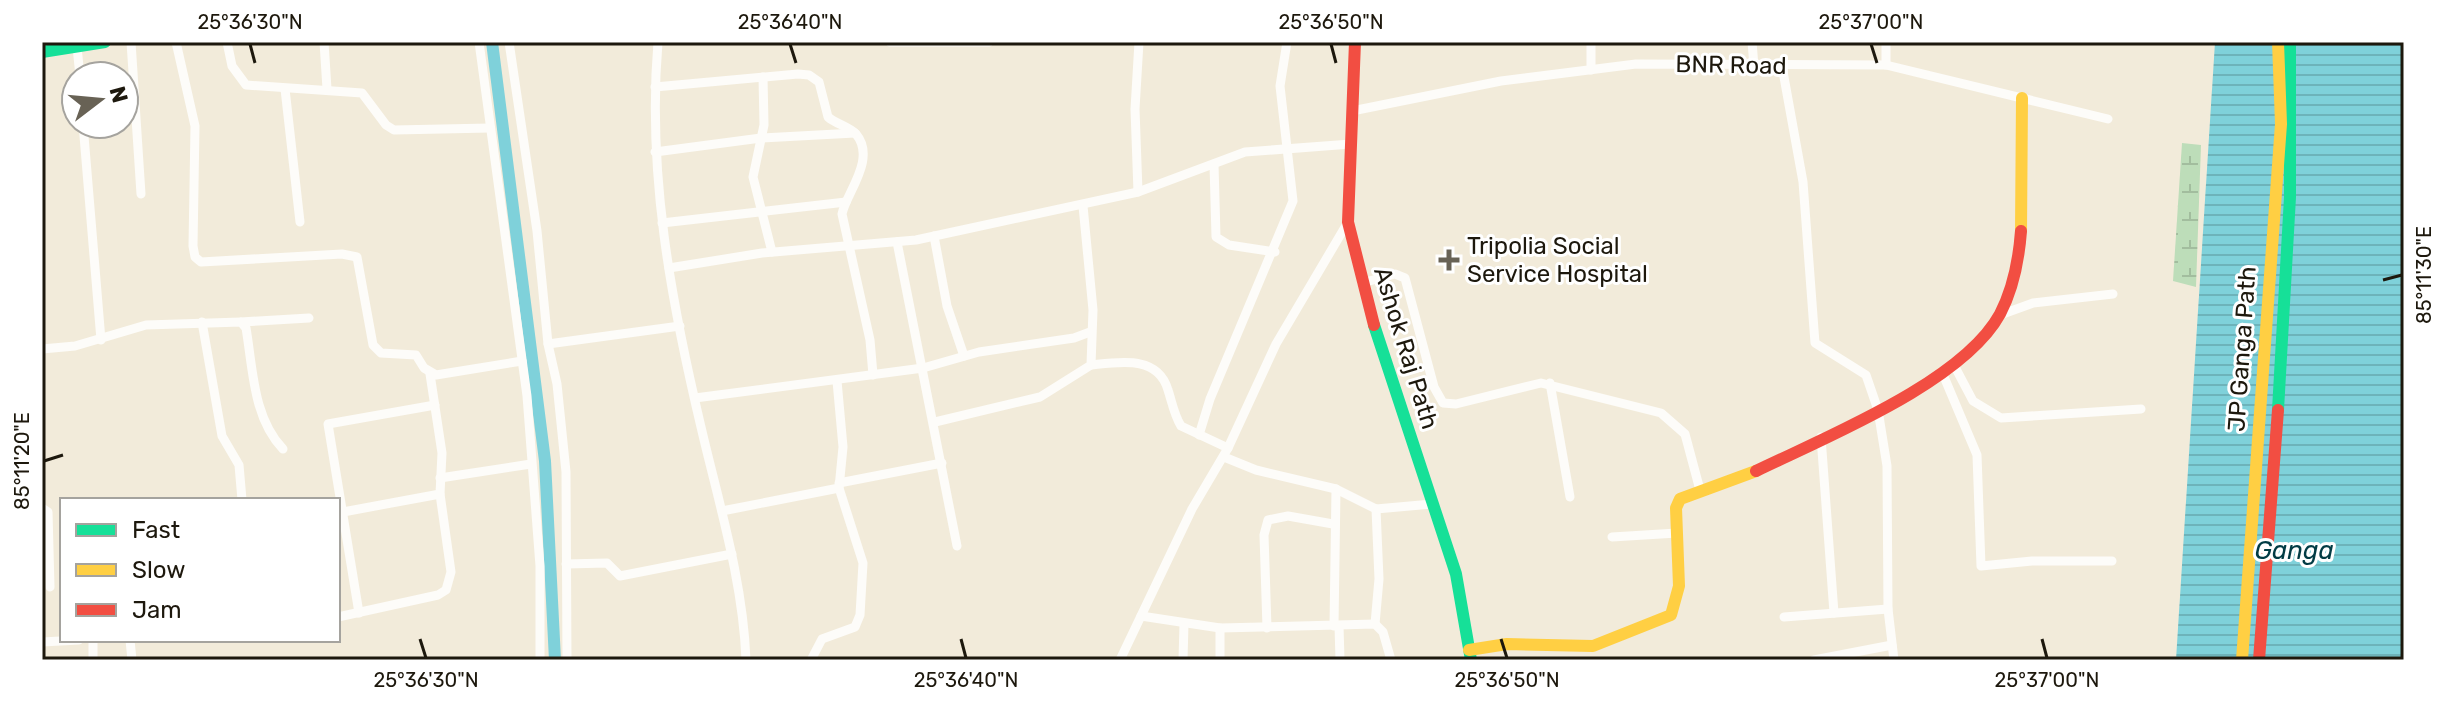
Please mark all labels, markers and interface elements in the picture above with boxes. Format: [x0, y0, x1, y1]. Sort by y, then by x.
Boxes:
text: 25°36'30"N [197, 10, 303, 34]
text: 25°36'40"N [738, 10, 842, 34]
text: 25°36'50"N [1278, 10, 1384, 34]
text: 25°37'00"N [1819, 10, 1923, 34]
street label: BNR Road [1675, 50, 1787, 80]
north arrow [60, 60, 140, 140]
text: N [104, 83, 134, 106]
text: 85°11'30"E [2412, 226, 2436, 324]
place label: Tripolia Social Service Hospital [1467, 232, 1648, 288]
marker: Tripolia Social Service Hospital [1438, 249, 1460, 271]
street label: Ashok Raj Path [1368, 263, 1444, 433]
street label: JP Ganga Path [2222, 265, 2262, 433]
text: 85°11'20"E [10, 412, 34, 510]
legend [60, 498, 340, 642]
text: Fast [132, 516, 180, 544]
water label: Ganga [2254, 535, 2334, 566]
text: Slow [132, 556, 185, 584]
text: Jam [132, 596, 182, 624]
text: 25°36'30"N [373, 668, 479, 692]
text: 25°36'40"N [914, 668, 1018, 692]
text: 25°36'50"N [1454, 668, 1560, 692]
text: 25°37'00"N [1995, 668, 2099, 692]

